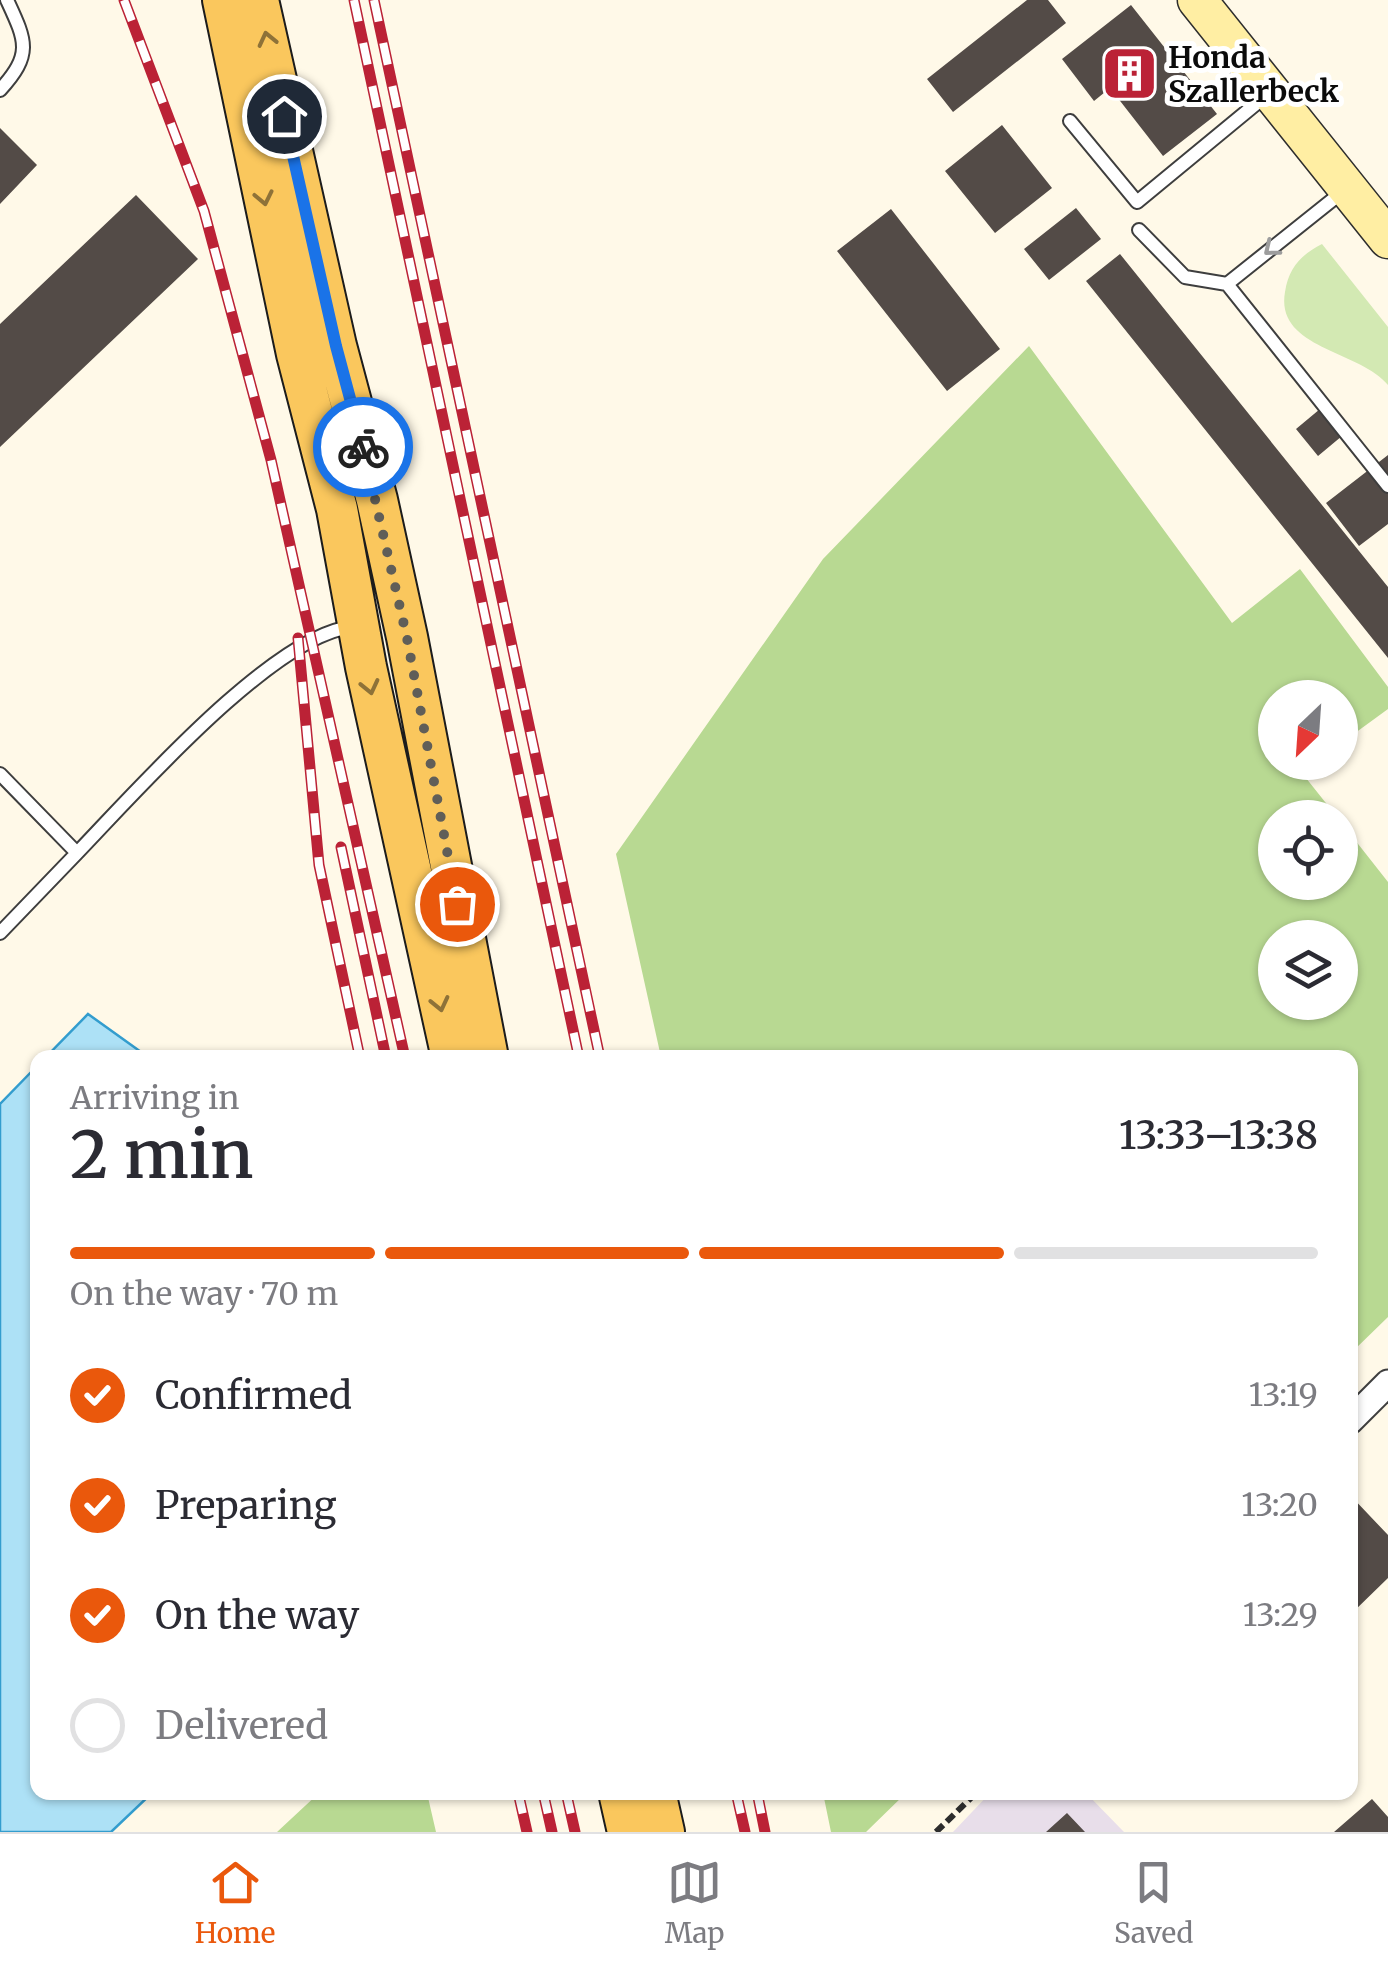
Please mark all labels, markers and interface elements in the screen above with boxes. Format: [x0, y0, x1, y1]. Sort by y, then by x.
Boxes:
one-way arrow [258, 31, 279, 48]
place label: Honda Szallerbeck [1168, 38, 1339, 110]
building icon: Honda Szallerbeck [1099, 44, 1159, 104]
pin [242, 74, 327, 159]
icon: home [257, 89, 312, 144]
one-way arrow [252, 189, 273, 206]
one-way arrow [1265, 237, 1283, 254]
courier [313, 397, 413, 497]
icon: bike [336, 420, 391, 475]
one-way arrow [358, 678, 379, 695]
north arrow [1258, 680, 1358, 780]
map controls [1258, 680, 1358, 1020]
button: locate [1258, 800, 1358, 900]
pin [415, 862, 500, 947]
icon: bag [430, 877, 485, 932]
button: layers [1258, 920, 1358, 1020]
one-way arrow [428, 995, 449, 1012]
text: Arriving in [70, 1078, 239, 1118]
text: 13:33–13:38 [1119, 1112, 1318, 1159]
text: 2 min [70, 1114, 254, 1196]
text: On the way · 70 m [70, 1274, 338, 1314]
icon: check [70, 1368, 125, 1423]
text: Confirmed [155, 1372, 352, 1419]
text: 13:19 [1249, 1375, 1318, 1415]
icon: check [70, 1478, 125, 1533]
text: Preparing [155, 1482, 337, 1529]
text: 13:20 [1241, 1485, 1318, 1525]
icon: check [70, 1588, 125, 1643]
text: On the way [155, 1592, 359, 1639]
text: 13:29 [1243, 1595, 1318, 1635]
text: Delivered [155, 1702, 328, 1749]
tab: Home [195, 1855, 275, 1951]
tab: Map [665, 1855, 725, 1951]
tab: Saved [1114, 1855, 1193, 1951]

